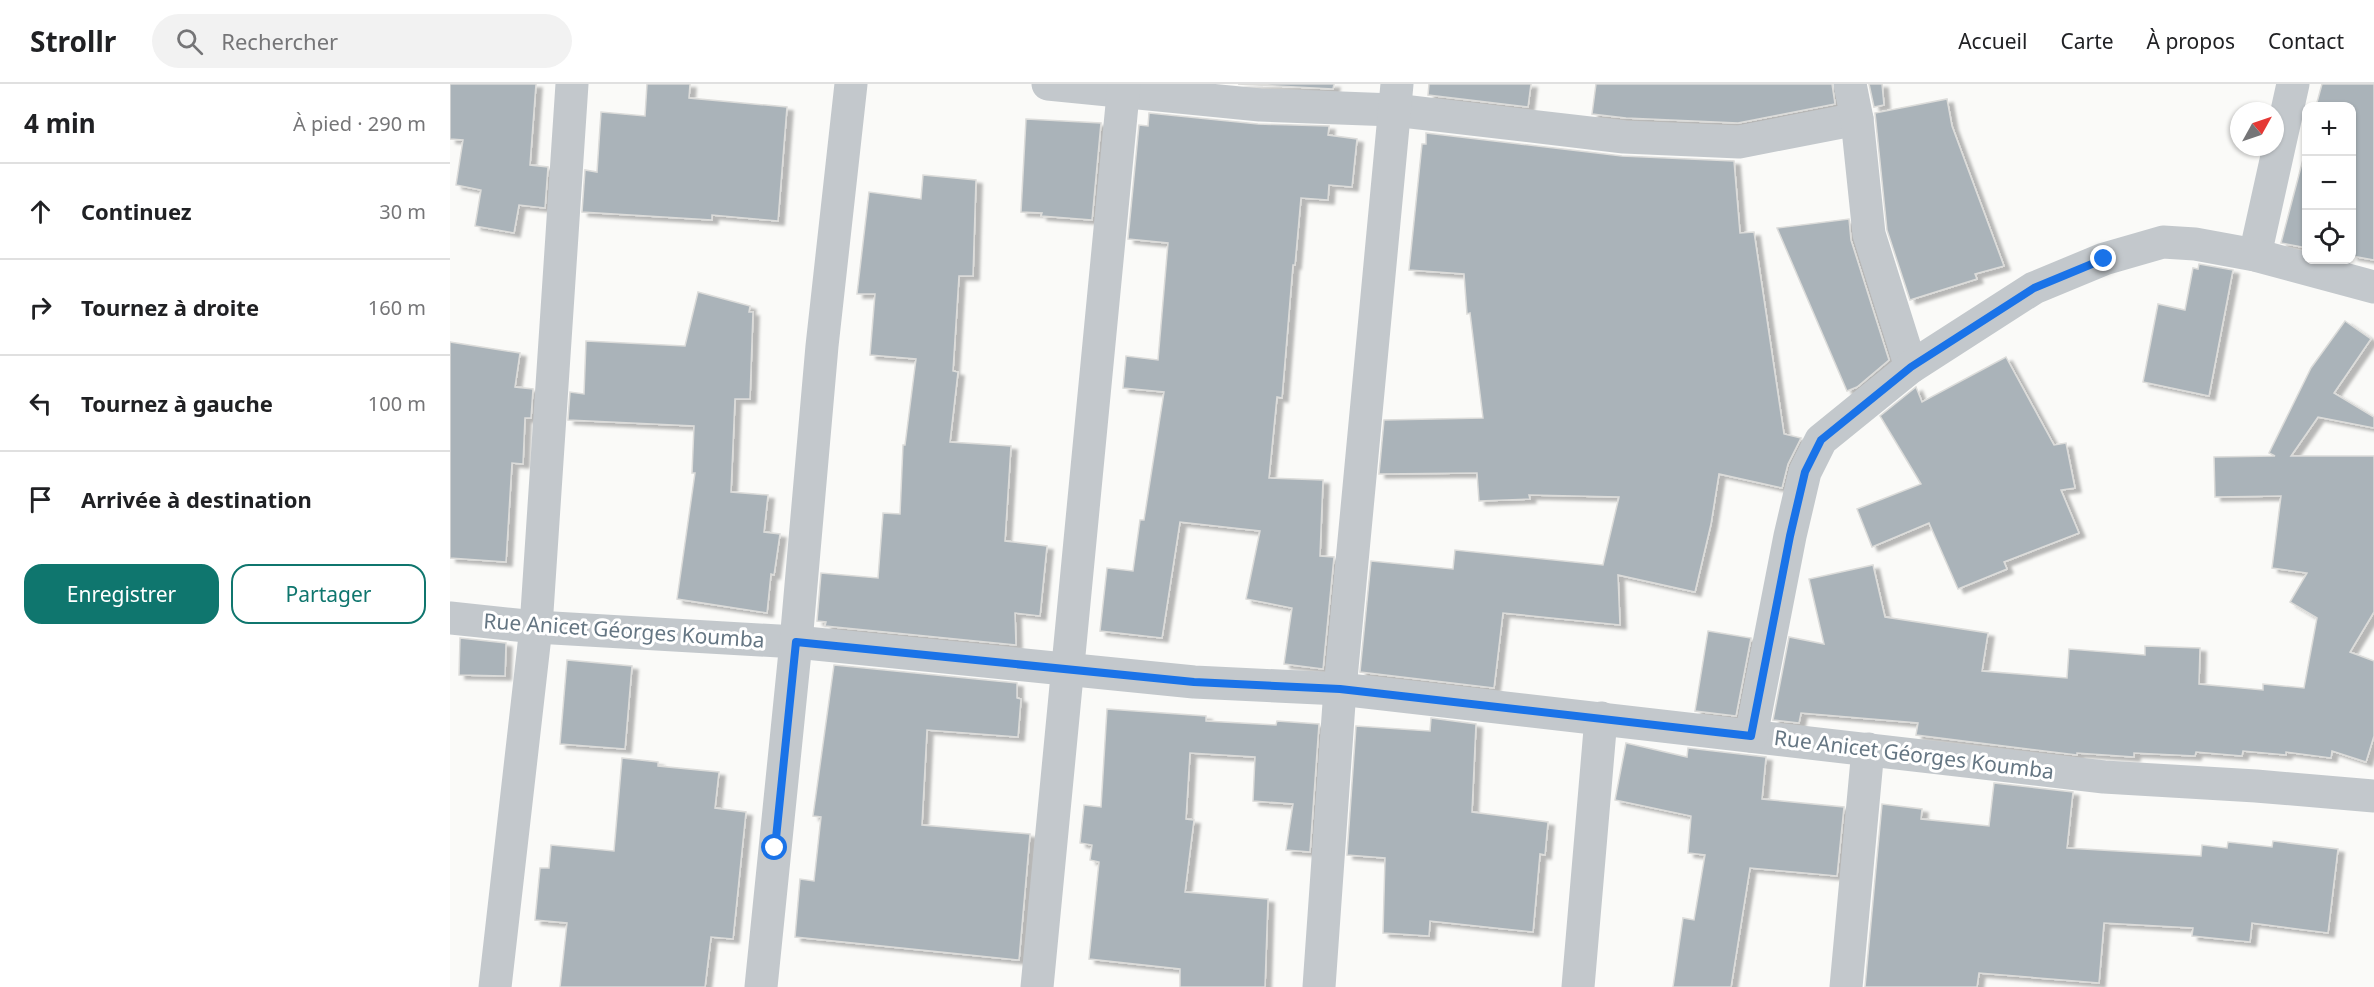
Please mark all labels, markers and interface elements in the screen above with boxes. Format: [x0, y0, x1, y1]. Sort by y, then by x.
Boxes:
search box [152, 14, 572, 68]
text: Strollr [30, 22, 116, 60]
icon: search [173, 25, 206, 58]
text: Rechercher [221, 26, 338, 56]
text: Accueil [1958, 27, 2027, 55]
text: Carte [2060, 27, 2114, 55]
text: À propos [2147, 27, 2235, 55]
text: Contact [2268, 27, 2344, 55]
north arrow [2230, 102, 2284, 156]
map controls [2302, 102, 2356, 264]
button: + [2302, 102, 2356, 156]
text: 4 min [24, 105, 96, 141]
text: À pied · 290 m [293, 110, 426, 137]
button: − [2302, 156, 2356, 210]
icon: ahead [24, 195, 57, 228]
text: Continuez [81, 196, 192, 226]
text: 30 m [379, 198, 426, 225]
button: locate [2302, 210, 2356, 264]
route end [2090, 245, 2116, 271]
icon: right [24, 291, 57, 324]
text: Tournez à droite [81, 292, 259, 322]
text: 160 m [368, 294, 426, 321]
icon: left [24, 387, 57, 420]
text: Tournez à gauche [81, 388, 273, 418]
text: 100 m [368, 390, 426, 417]
icon: arrive [24, 483, 57, 516]
text: Arrivée à destination [81, 484, 312, 514]
button: Enregistrer [24, 564, 219, 624]
button: Partager [231, 564, 426, 624]
street label: Rue Anicet Géorges Koumba [483, 606, 766, 654]
street label: Rue Anicet Géorges Koumba [1773, 723, 2056, 785]
route start [761, 834, 787, 860]

